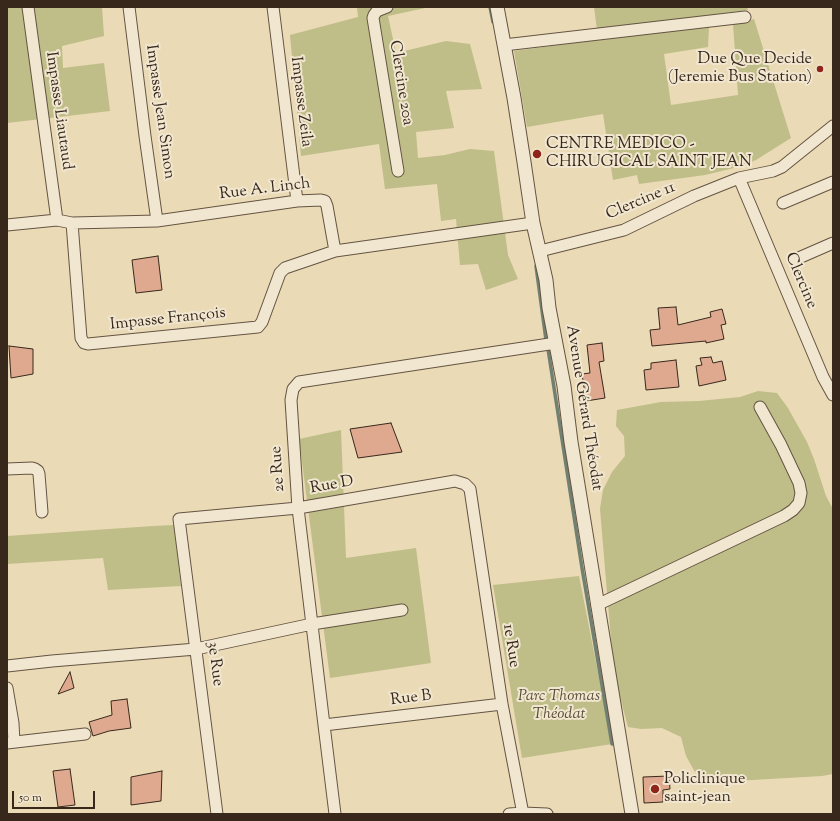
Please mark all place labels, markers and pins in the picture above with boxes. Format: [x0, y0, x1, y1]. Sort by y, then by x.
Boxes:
place label: Due Que Decide (Jeremie Bus Station) [668, 50, 812, 88]
marker: Due Que Decide (Jeremie Bus Station) [815, 64, 825, 74]
place label: CENTRE MEDICO - CHIRUGICAL SAINT JEAN [546, 135, 752, 173]
marker: CENTRE MEDICO - CHIRUGICAL SAINT JEAN [531, 148, 543, 160]
place label: Policlinique saint-jean [664, 770, 745, 808]
marker: Policlinique saint-jean [649, 783, 661, 795]

